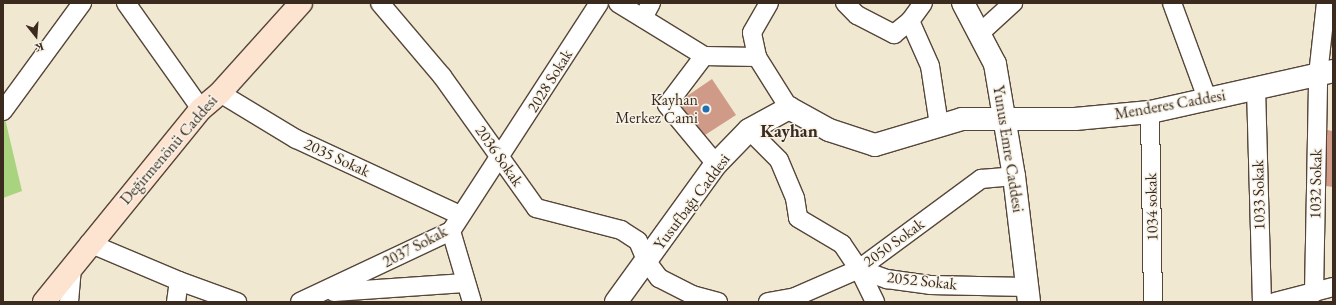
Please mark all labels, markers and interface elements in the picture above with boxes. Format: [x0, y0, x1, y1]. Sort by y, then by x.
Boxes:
north arrow [16, 16, 56, 56]
text: K [33, 40, 46, 55]
street label: 2028 Sokak [523, 46, 577, 116]
street label: Yunus Emre Caddesi [988, 84, 1028, 214]
street label: Menderes Caddesi [1113, 86, 1227, 124]
place label: Kayhan Merkez Cami [615, 90, 698, 128]
street label: Değirmenönü Caddesi [116, 91, 222, 209]
marker: Kayhan Merkez Cami [701, 104, 711, 114]
district label: Kayhan [760, 120, 818, 142]
street label: 2036 Sokak [471, 122, 527, 190]
street label: 2035 Sokak [301, 134, 373, 182]
street label: 1032 Sokak [1306, 149, 1326, 219]
street label: Yusufbağı Caddesi [650, 150, 734, 254]
street label: 1033 Sokak [1249, 160, 1269, 230]
street label: 1034 sokak [1142, 173, 1162, 241]
street label: 2050 Sokak [860, 215, 928, 271]
street label: 2037 Sokak [379, 222, 451, 272]
street label: 2052 Sokak [886, 268, 958, 294]

